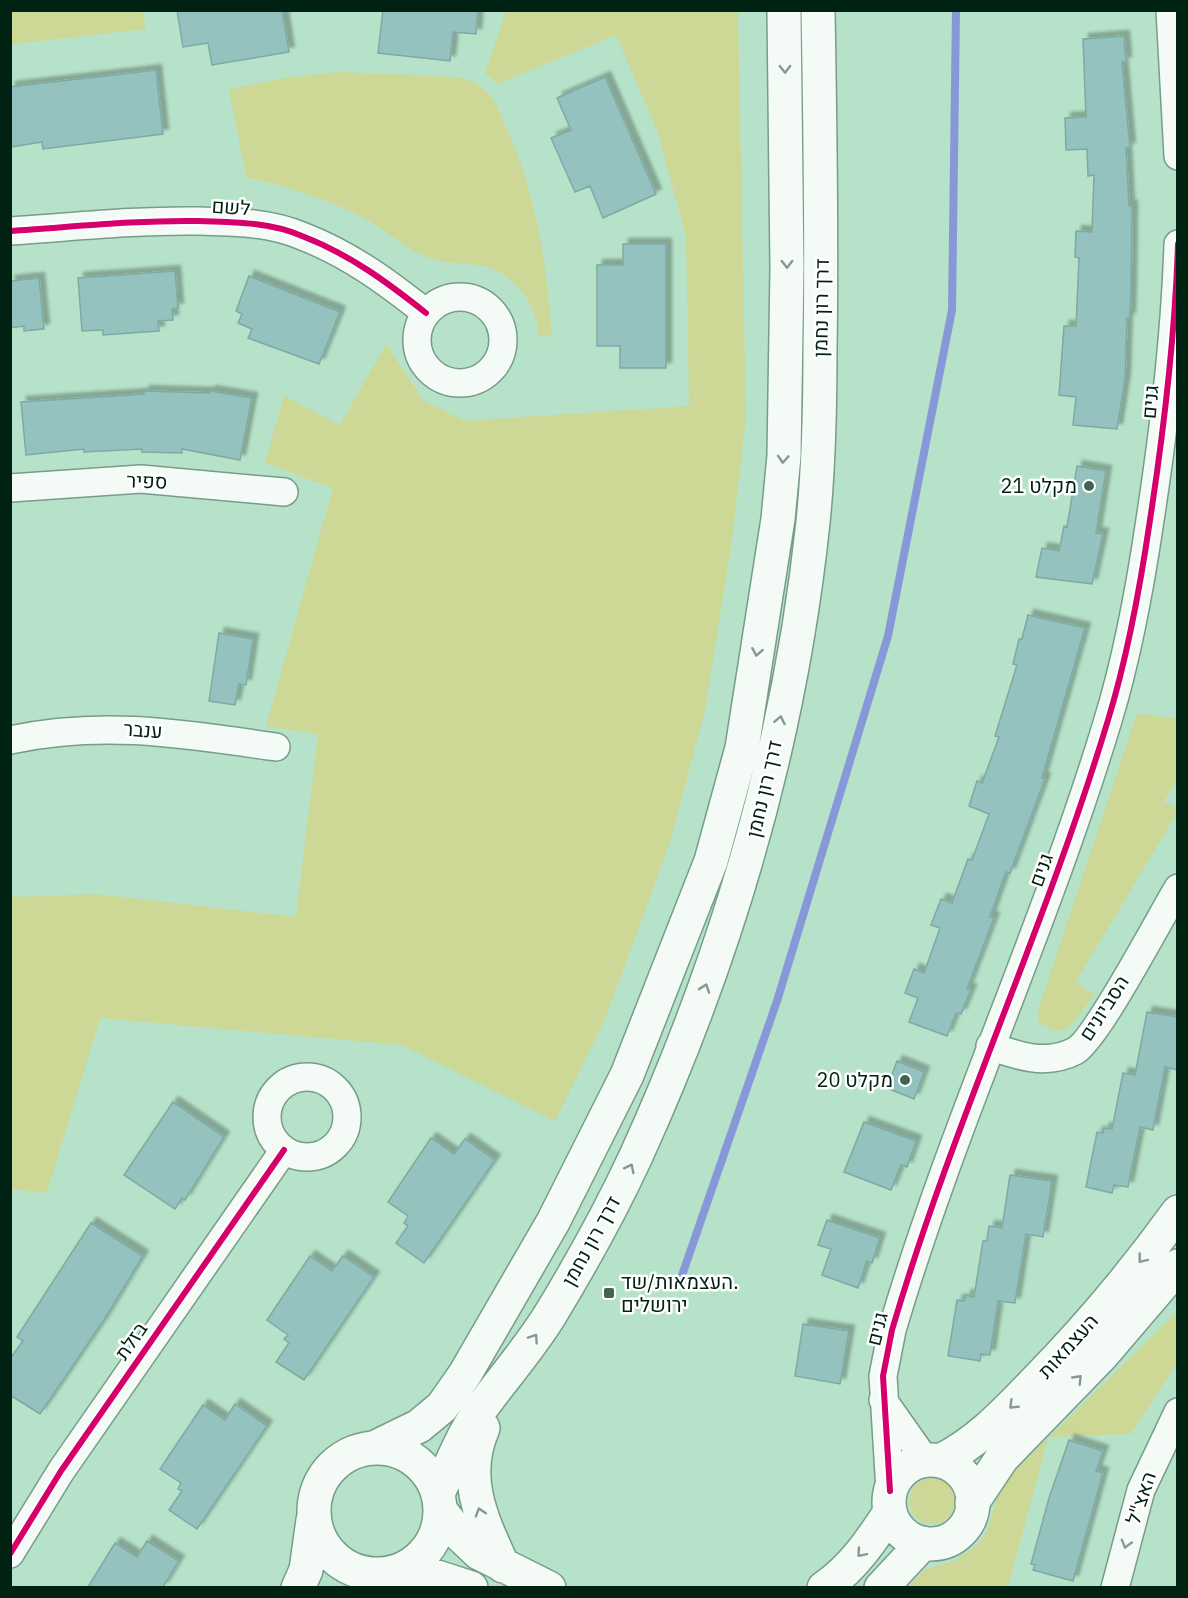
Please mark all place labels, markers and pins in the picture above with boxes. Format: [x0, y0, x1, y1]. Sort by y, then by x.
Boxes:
place label: מקלט 21 [1001, 472, 1077, 499]
marker: מקלט 21 [1082, 479, 1096, 493]
place label: מקלט 20 [817, 1066, 893, 1093]
marker: מקלט 20 [898, 1073, 912, 1087]
place label: העצמאות/שד. ירושלים [621, 1268, 739, 1318]
marker: העצמאות/שד. ירושלים [602, 1286, 616, 1300]

